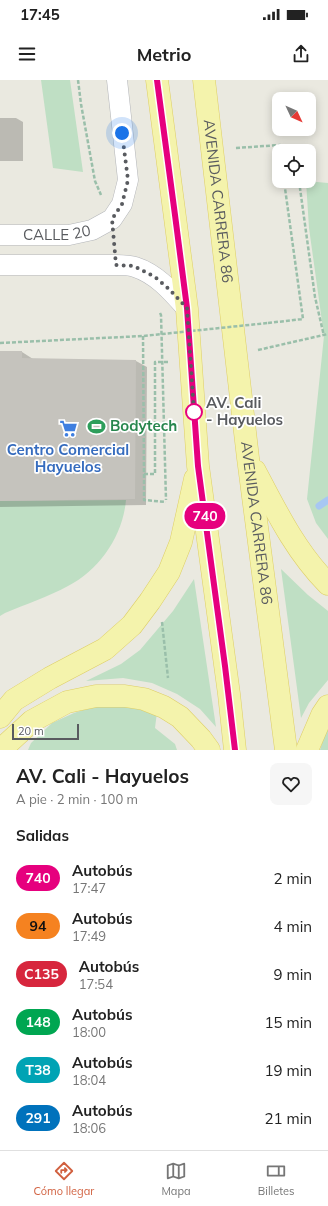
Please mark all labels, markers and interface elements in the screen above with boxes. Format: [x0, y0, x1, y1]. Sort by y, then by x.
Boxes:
text: 17:45 [20, 5, 60, 24]
icon: menu [16, 43, 38, 65]
text: Metrio [137, 43, 191, 66]
icon: share [290, 43, 312, 65]
north arrow [272, 92, 316, 136]
map controls [272, 92, 316, 188]
street label: AVENIDA CARRERA 86 [200, 118, 238, 284]
your location [112, 123, 132, 143]
button: locate [272, 144, 316, 188]
street label: CALLE 20 [23, 221, 93, 244]
place label: AV. Cali - Hayuelos [206, 393, 283, 429]
marker: AV. Cali - Hayuelos [185, 403, 203, 421]
sports icon: Bodytech [87, 416, 107, 436]
place label: Bodytech [110, 416, 177, 435]
supermarket icon: Centro Comercial Hayuelos [58, 419, 78, 439]
place label: Centro Comercial Hayuelos [7, 440, 129, 476]
street label: AVENIDA CARRERA 86 [237, 440, 277, 606]
line badge: 740 [182, 503, 228, 529]
text: 740 [192, 507, 218, 525]
scale bar [12, 722, 79, 741]
text: 20 m [18, 724, 44, 738]
button: heart [270, 763, 312, 805]
text: AV. Cali - Hayuelos [16, 764, 189, 788]
text: A pie · 2 min · 100 m [16, 791, 138, 807]
text: Salidas [16, 826, 69, 845]
text: Autobús [72, 861, 132, 880]
text: 740 [25, 869, 51, 887]
text: 2 min [274, 869, 312, 888]
text: 17:47 [72, 880, 106, 896]
text: Autobús [72, 909, 132, 928]
text: 94 [30, 917, 46, 935]
text: 4 min [274, 917, 312, 936]
text: 17:49 [72, 928, 106, 944]
text: Autobús [79, 957, 139, 976]
text: C135 [24, 965, 59, 983]
text: 9 min [274, 965, 312, 984]
text: 17:54 [79, 976, 113, 992]
text: Autobús [72, 1005, 132, 1024]
text: 148 [25, 1013, 51, 1031]
text: 15 min [265, 1013, 312, 1032]
text: 18:00 [72, 1024, 106, 1040]
text: Autobús [72, 1053, 132, 1072]
text: T38 [25, 1061, 51, 1079]
text: 19 min [265, 1061, 312, 1080]
text: 18:04 [72, 1072, 106, 1088]
text: Autobús [72, 1101, 132, 1120]
text: 291 [25, 1109, 51, 1127]
text: 21 min [265, 1109, 312, 1128]
text: 18:06 [72, 1120, 106, 1136]
tab: Cómo llegar [34, 1160, 94, 1198]
tab: Mapa [161, 1160, 191, 1198]
tab: Billetes [258, 1160, 294, 1198]

